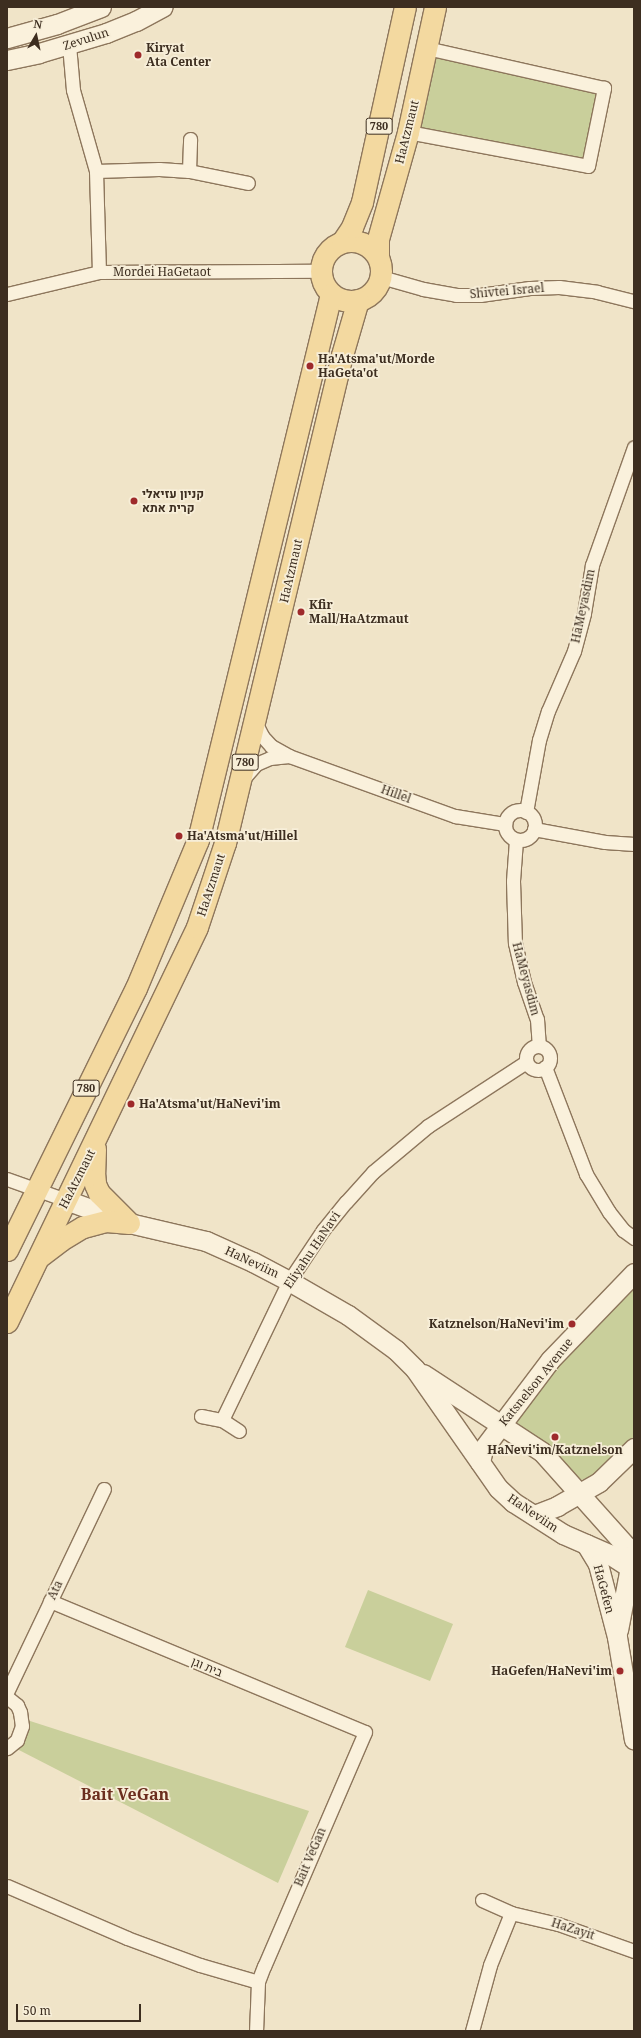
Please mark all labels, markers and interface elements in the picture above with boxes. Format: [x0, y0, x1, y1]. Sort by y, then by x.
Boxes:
north arrow [16, 16, 56, 56]
text: N [32, 16, 43, 32]
street label: Zevulun [61, 25, 111, 53]
place label: Kiryat Ata Center [146, 41, 211, 69]
marker: Kiryat Ata Center [133, 50, 143, 60]
street label: HaAtzmaut [392, 99, 422, 165]
road number: 780 [365, 117, 393, 135]
street label: Mordei HaGetaot [113, 265, 211, 279]
street label: Shivtei Israel [469, 281, 545, 301]
place label: Ha'Atsma'ut/Morde HaGeta'ot [318, 352, 435, 380]
marker: Ha'Atsma'ut/Morde HaGeta'ot [305, 361, 315, 371]
place label: קניון עזיאלי קרית אתא [142, 487, 204, 515]
marker: קניון עזיאלי קרית אתא [129, 496, 139, 506]
street label: HaAtzmaut [277, 538, 305, 604]
street label: HaMeyasdim [568, 568, 598, 644]
place label: Kfir Mall/HaAtzmaut [309, 598, 409, 626]
marker: Kfir Mall/HaAtzmaut [296, 607, 306, 617]
road number: 780 [231, 753, 259, 771]
street label: Hillel [379, 782, 413, 806]
place label: Ha'Atsma'ut/Hillel [187, 829, 298, 843]
marker: Ha'Atsma'ut/Hillel [174, 831, 184, 841]
street label: HaAtzmaut [194, 852, 228, 918]
street label: HaMeyasdim [509, 941, 543, 1017]
road number: 780 [72, 1079, 100, 1097]
place label: Ha'Atsma'ut/HaNevi'im [139, 1097, 280, 1111]
marker: Ha'Atsma'ut/HaNevi'im [126, 1099, 136, 1109]
street label: HaAtzmaut [56, 1147, 98, 1211]
street label: Eliyahu HaNavi [281, 1209, 343, 1291]
street label: HaNeviim [223, 1243, 281, 1281]
place label: Katznelson/HaNevi'im [429, 1317, 564, 1331]
marker: Katznelson/HaNevi'im [567, 1319, 577, 1329]
street label: Katsnelson Avenue [496, 1335, 576, 1429]
marker: HaNevi'im/Katznelson [550, 1432, 560, 1442]
place label: HaNevi'im/Katznelson [487, 1443, 623, 1457]
street label: HaNeviim [505, 1491, 561, 1535]
street label: HaGefen [591, 1563, 617, 1615]
street label: Ata [44, 1578, 66, 1602]
street label: בית וגן [189, 1654, 225, 1680]
place label: HaGefen/HaNevi'im [491, 1664, 612, 1678]
marker: HaGefen/HaNevi'im [615, 1666, 625, 1676]
district label: Bait VeGan [81, 1784, 169, 1804]
street label: Bait VeGan [291, 1825, 329, 1889]
street label: HaZayit [550, 1915, 596, 1943]
scale bar [18, 1996, 143, 2022]
text: 50 m [23, 2002, 51, 2019]

